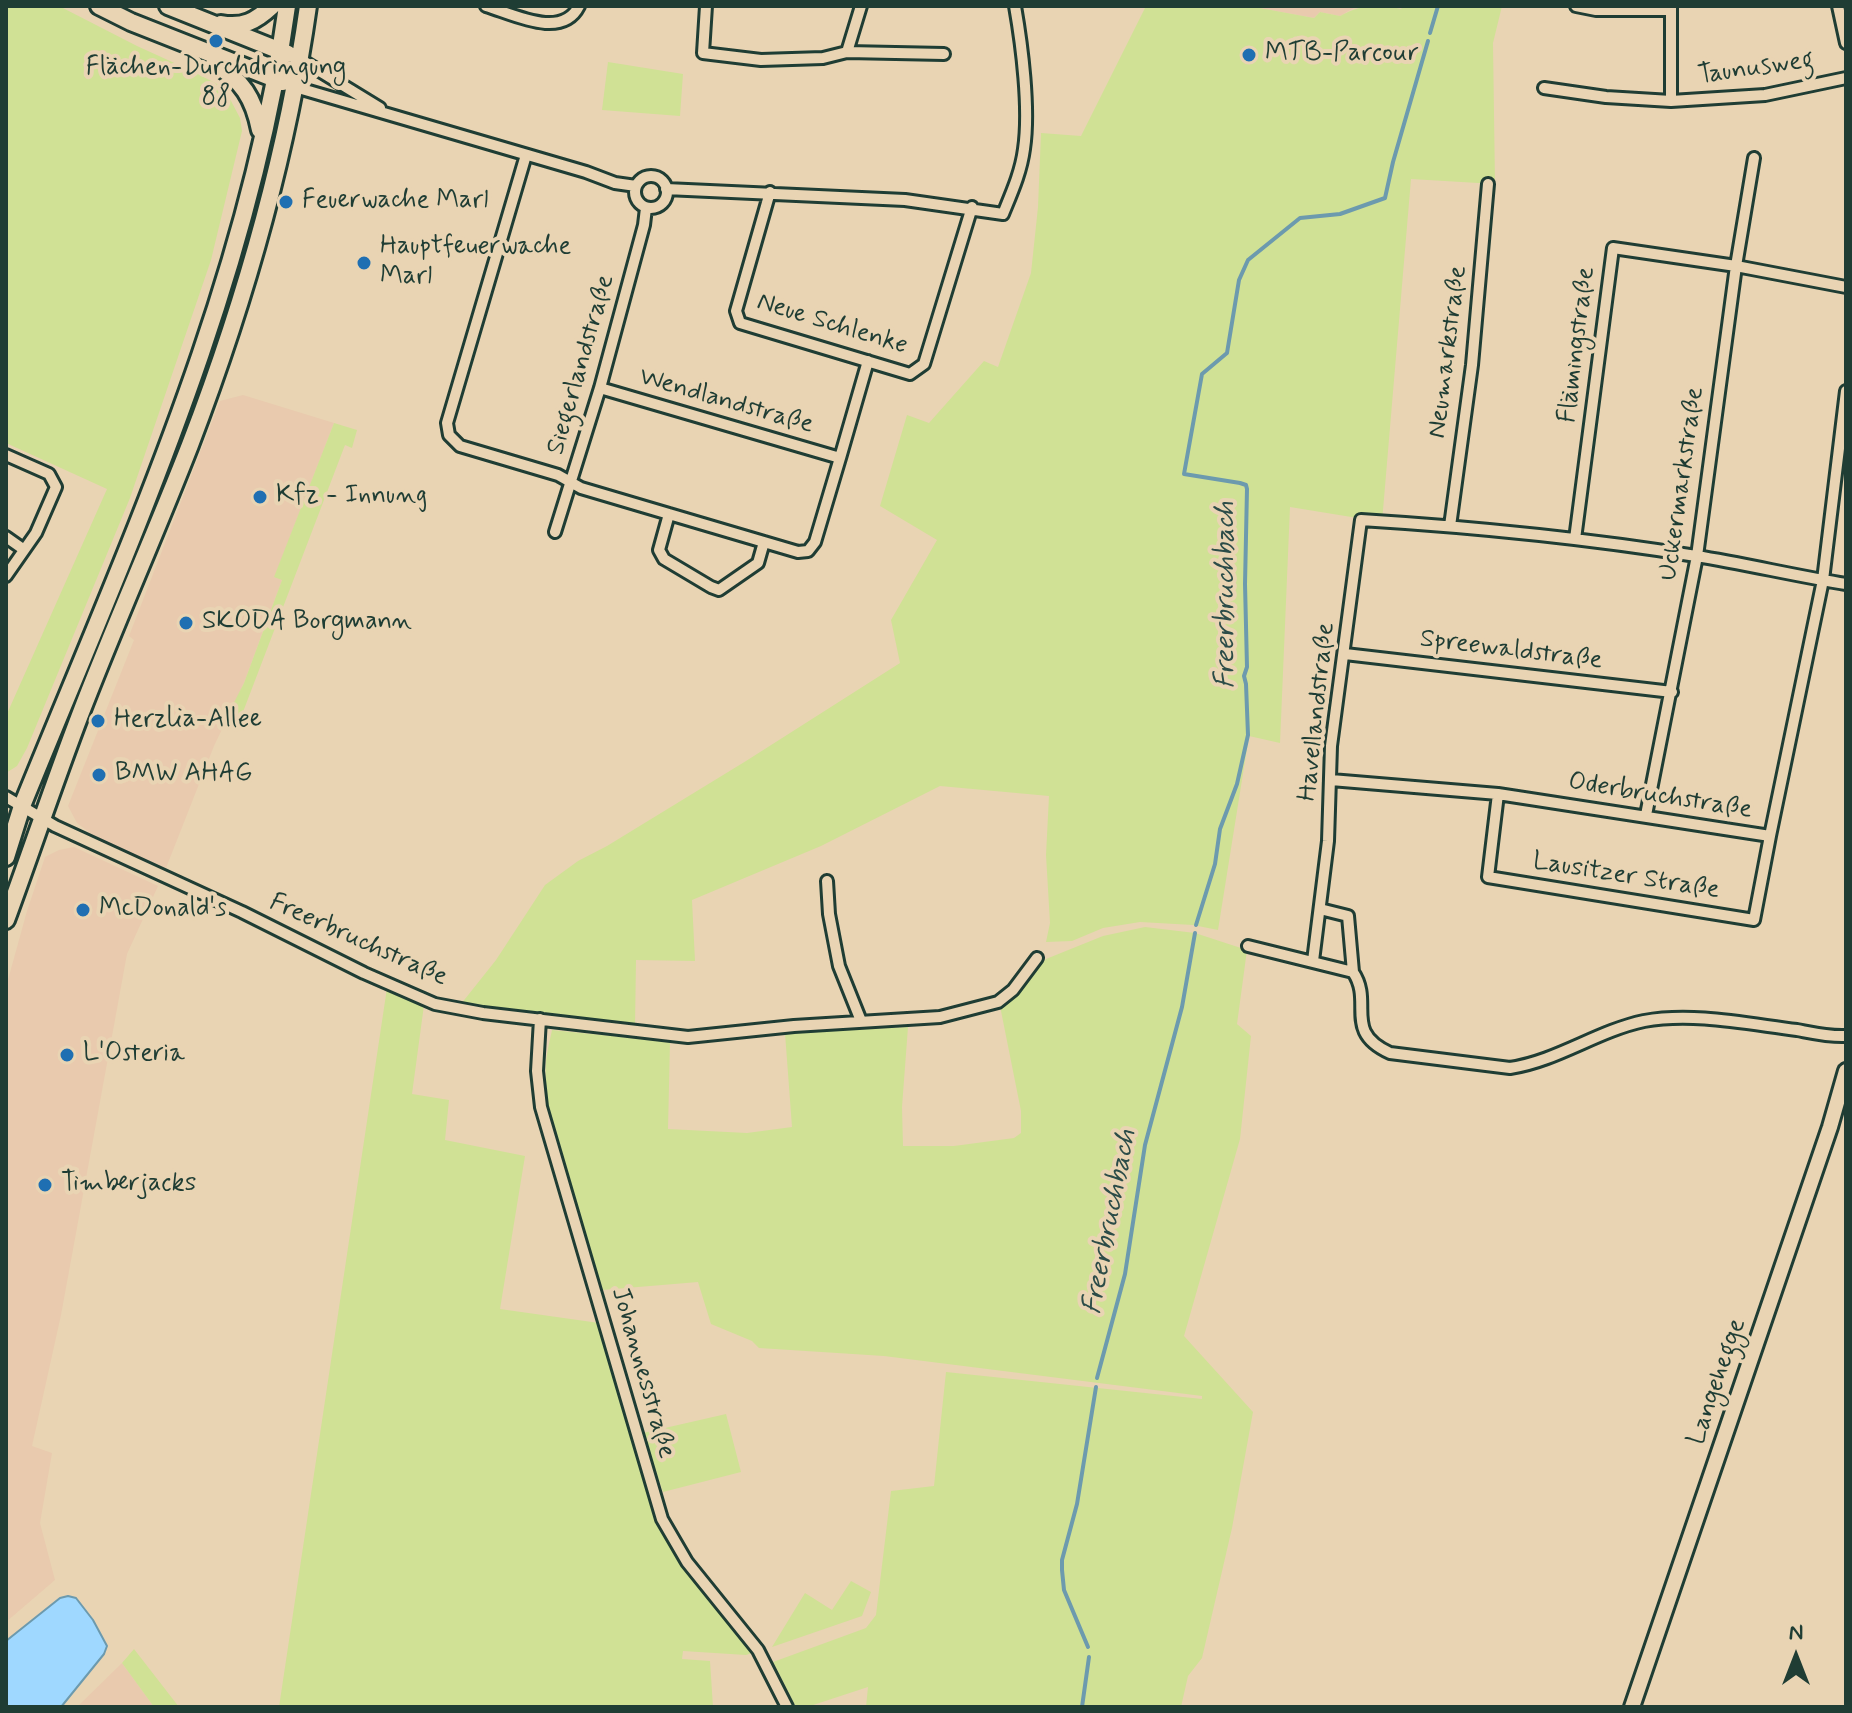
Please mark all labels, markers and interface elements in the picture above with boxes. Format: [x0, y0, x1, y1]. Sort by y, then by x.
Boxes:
marker: Flächen-Durchdringung 88 [207, 32, 225, 50]
place label: MTB-Parcour [1265, 39, 1419, 71]
street label: Taunusweg [1696, 45, 1816, 93]
marker: MTB-Parcour [1240, 46, 1258, 64]
place label: Flächen-Durchdringung 88 [86, 53, 346, 114]
place label: Feuerwache Marl [302, 186, 488, 218]
marker: Feuerwache Marl [277, 193, 295, 211]
place label: Hauptfeuerwache Marl [380, 232, 571, 294]
marker: Hauptfeuerwache Marl [355, 254, 373, 272]
street label: Neumarkstraße [1423, 264, 1475, 440]
street label: Flämingstraße [1553, 265, 1603, 425]
street label: Siegerlandstraße [541, 271, 623, 459]
street label: Neue Schlenke [753, 287, 911, 363]
street label: Wendlandstraße [635, 362, 817, 442]
street label: Uckermarkstraße [1654, 385, 1712, 583]
place label: Kfz - Innung [276, 481, 427, 513]
marker: Kfz - Innung [251, 488, 269, 506]
water label: Freerbruchbach [1210, 501, 1244, 689]
place label: SKODA Borgmann [202, 607, 412, 639]
marker: SKODA Borgmann [177, 614, 195, 632]
street label: Havellandstraße [1293, 621, 1343, 803]
street label: Spreewaldstraße [1418, 624, 1604, 678]
place label: Herzlia-Allee [114, 705, 262, 737]
marker: Herzlia-Allee [89, 712, 107, 730]
place label: BMW AHAG [115, 759, 252, 791]
marker: BMW AHAG [90, 766, 108, 784]
street label: Oderbruchstraße [1566, 767, 1754, 827]
street label: Lausitzer Straße [1530, 847, 1722, 907]
street label: Freerbruchstraße [264, 888, 452, 994]
place label: McDonald's [99, 894, 227, 926]
marker: McDonald's [74, 901, 92, 919]
place label: L'Osteria [83, 1039, 185, 1071]
marker: L'Osteria [58, 1046, 76, 1064]
water label: Freerbruchbach [1077, 1127, 1145, 1317]
place label: Timberjacks [61, 1169, 196, 1201]
marker: Timberjacks [36, 1176, 54, 1194]
street label: Johannesstraße [603, 1284, 681, 1462]
street label: Langehegge [1682, 1315, 1754, 1449]
north arrow [1756, 1617, 1836, 1697]
text: N [1789, 1619, 1803, 1647]

